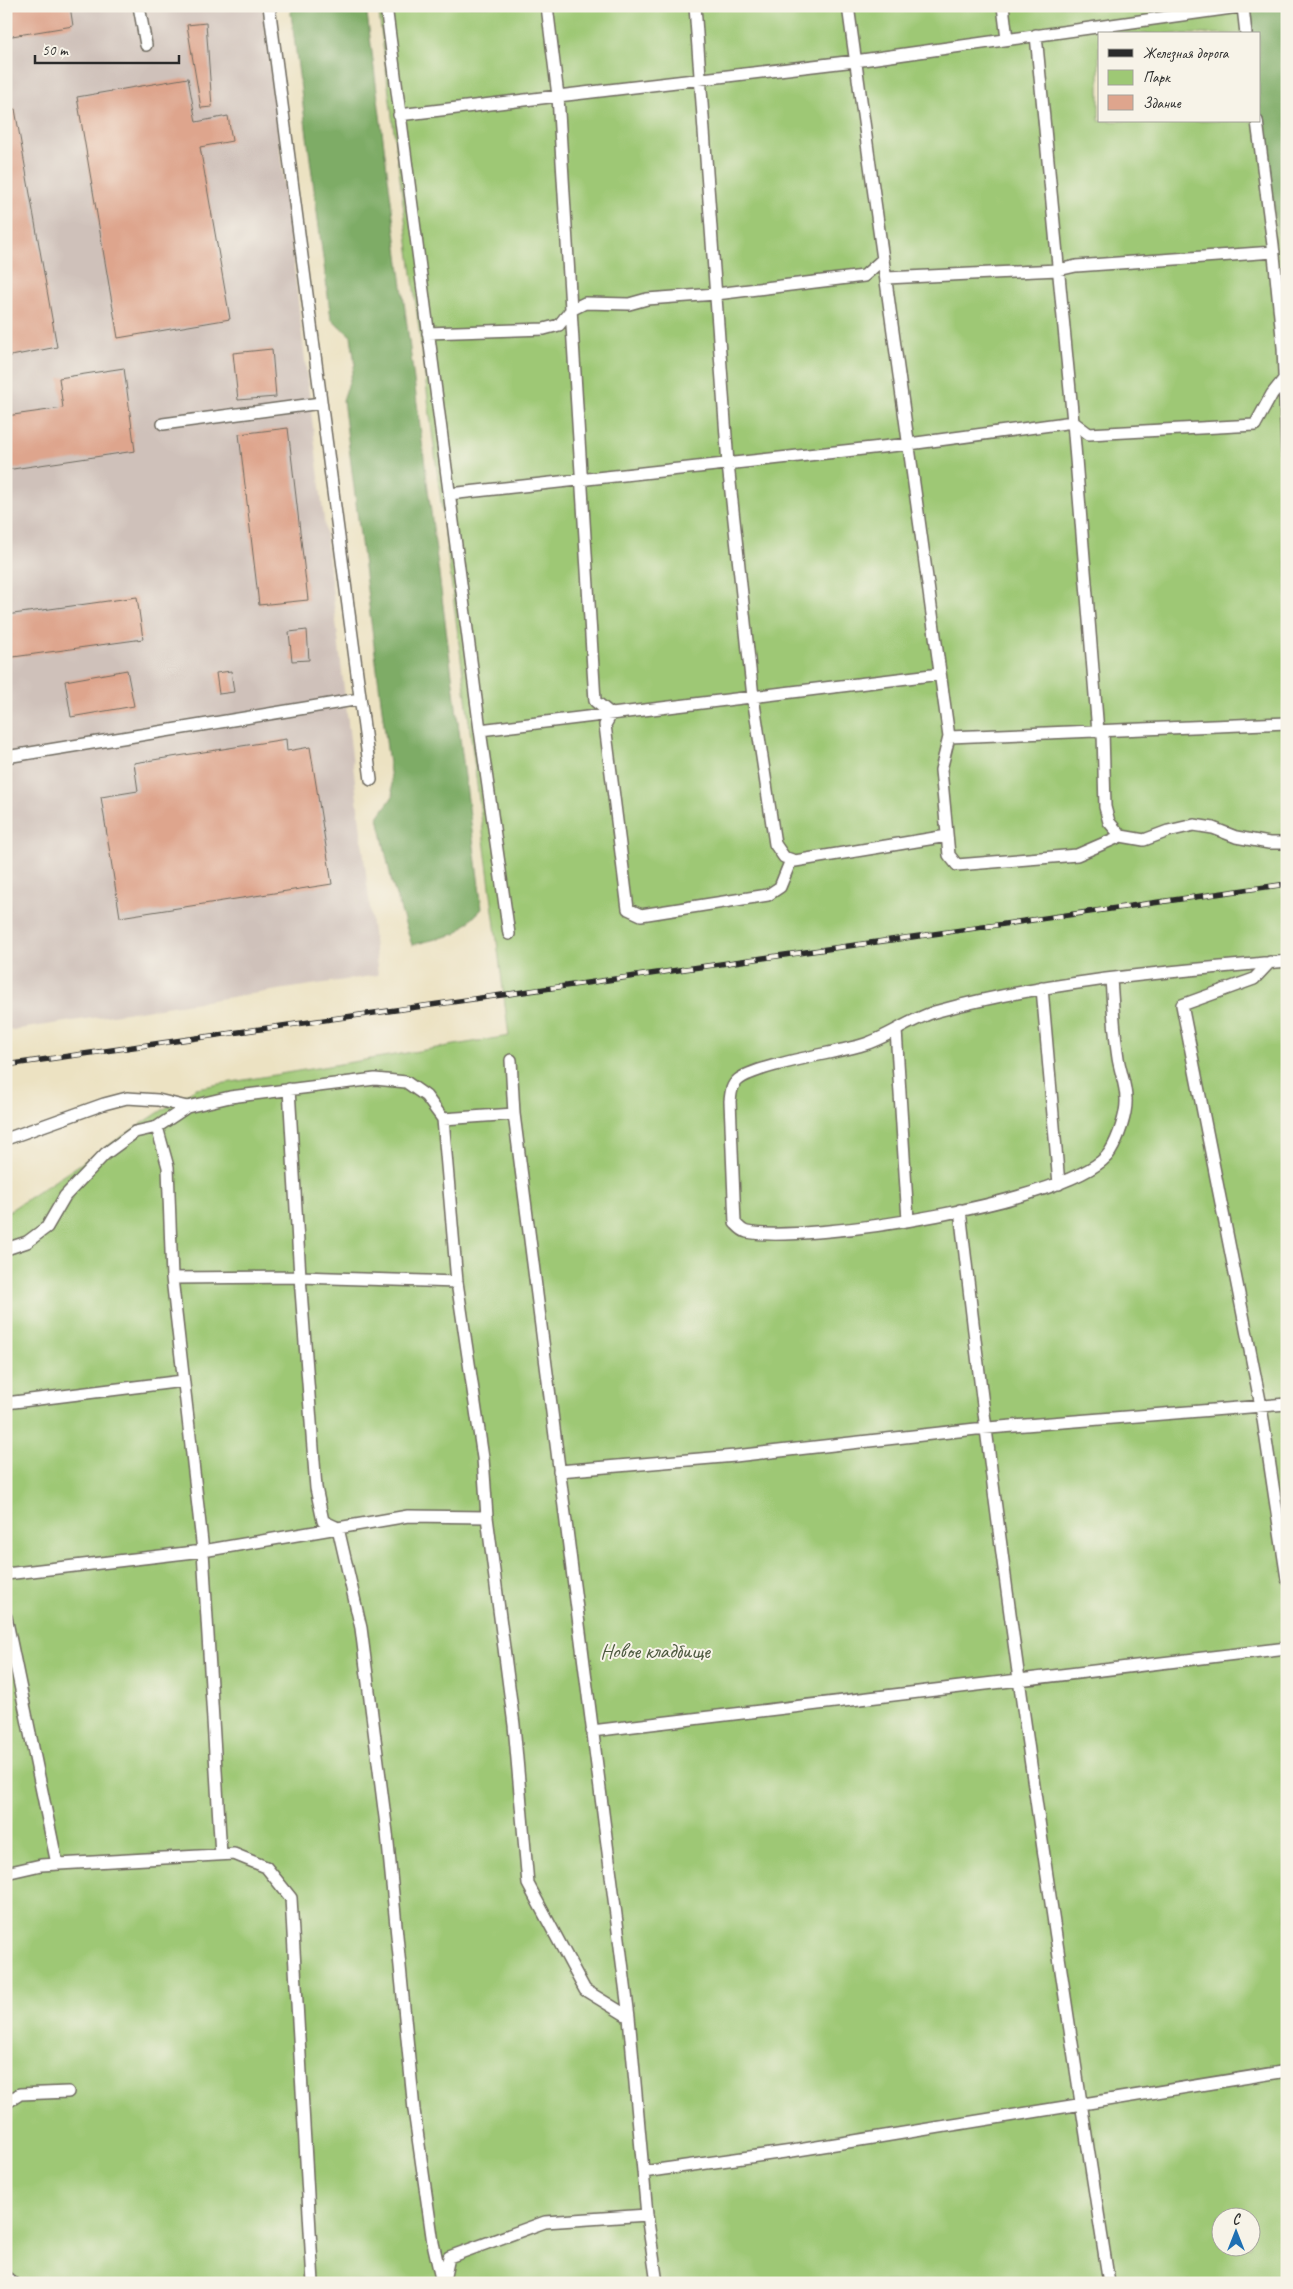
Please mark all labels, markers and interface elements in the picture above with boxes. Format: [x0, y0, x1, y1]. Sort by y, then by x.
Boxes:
scale bar [35, 32, 179, 64]
legend [1098, 32, 1260, 122]
text: 50 m [42, 41, 69, 60]
text: Железная дорога [1143, 44, 1230, 63]
text: Парк [1143, 68, 1171, 87]
text: Здание [1143, 94, 1182, 113]
park label: Новое кладбище [600, 1638, 711, 1664]
north arrow [1210, 2206, 1260, 2256]
text: С [1233, 2211, 1242, 2228]

